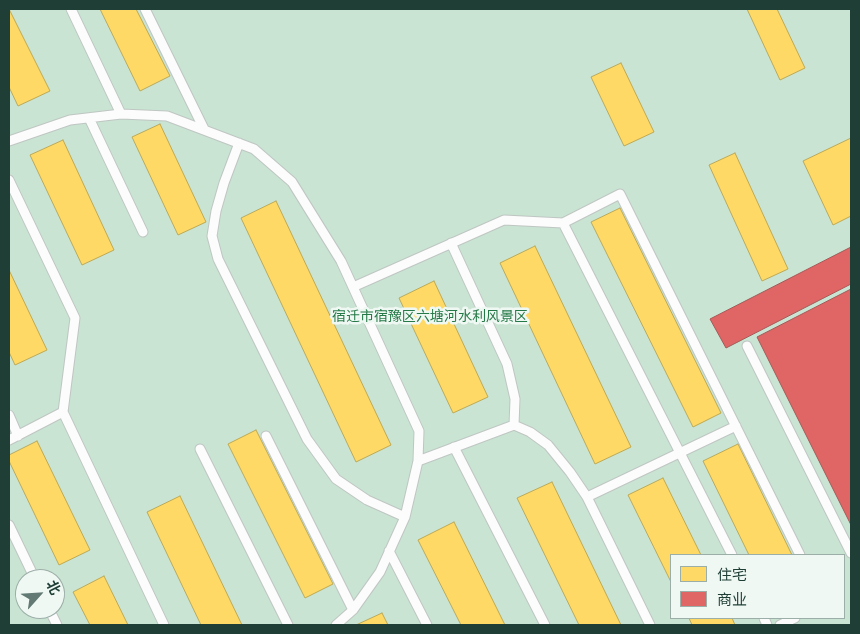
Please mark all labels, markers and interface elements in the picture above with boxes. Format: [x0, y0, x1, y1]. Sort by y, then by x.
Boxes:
park label: 宿迁市宿豫区六塘河水利风景区 [332, 309, 528, 325]
legend [670, 554, 845, 619]
text: 住宅 [717, 568, 747, 583]
north arrow [15, 569, 65, 619]
text: 北 [43, 579, 62, 597]
text: 商业 [717, 593, 747, 608]

